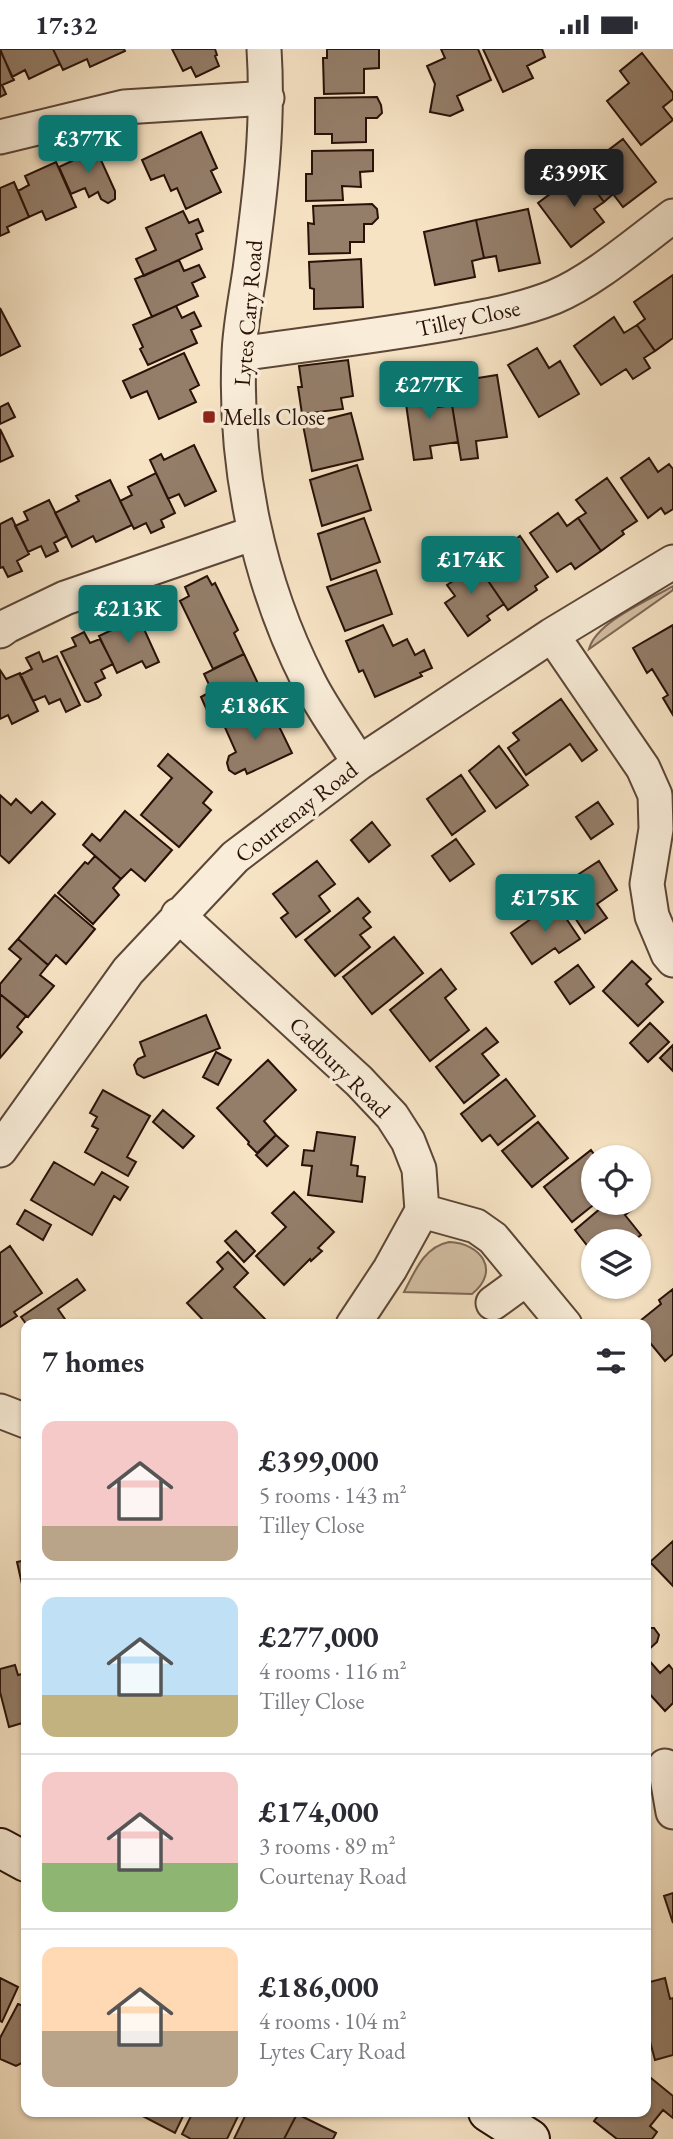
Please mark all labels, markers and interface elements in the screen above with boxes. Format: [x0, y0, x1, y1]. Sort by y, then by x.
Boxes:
text: 17:32 [35, 8, 97, 42]
pin: £377K [39, 115, 137, 175]
text: £377K [54, 123, 122, 153]
pin: £399K [525, 149, 623, 209]
text: £399K [540, 157, 608, 187]
street label: Lytes Cary Road [227, 238, 269, 387]
street label: Tilley Close [413, 292, 523, 344]
pin: £277K [380, 361, 478, 421]
text: £277K [395, 369, 463, 399]
place label: Mells Close [223, 402, 325, 432]
marker: Mells Close [201, 409, 217, 425]
pin: £174K [422, 537, 520, 596]
text: £174K [437, 544, 505, 574]
pin: £213K [79, 585, 177, 645]
text: £213K [94, 593, 162, 623]
pin: £186K [206, 683, 304, 742]
text: £186K [221, 690, 289, 720]
street label: Courtenay Road [229, 755, 364, 869]
pin: £175K [496, 875, 594, 934]
text: £175K [511, 882, 579, 912]
street label: Cadbury Road [283, 1010, 397, 1124]
map controls [581, 1145, 651, 1299]
button: locate [581, 1145, 651, 1215]
button: layers [581, 1229, 651, 1299]
text: 7 homes [42, 1342, 144, 1381]
icon: filters [592, 1342, 630, 1380]
text: £399,000 [259, 1441, 379, 1480]
icon: home [98, 1449, 182, 1533]
text: 5 rooms · 143 m² [259, 1480, 407, 1510]
text: Tilley Close [259, 1510, 364, 1540]
text: £277,000 [259, 1617, 379, 1656]
icon: home [98, 1625, 182, 1709]
text: 4 rooms · 116 m² [259, 1656, 407, 1686]
text: Tilley Close [259, 1686, 364, 1716]
text: £174,000 [259, 1792, 379, 1831]
icon: home [98, 1800, 182, 1884]
text: 3 rooms · 89 m² [259, 1831, 396, 1861]
text: Courtenay Road [259, 1861, 407, 1891]
text: £186,000 [259, 1967, 379, 2006]
icon: home [98, 1975, 182, 2059]
text: 4 rooms · 104 m² [259, 2006, 407, 2036]
text: Lytes Cary Road [259, 2036, 406, 2066]

